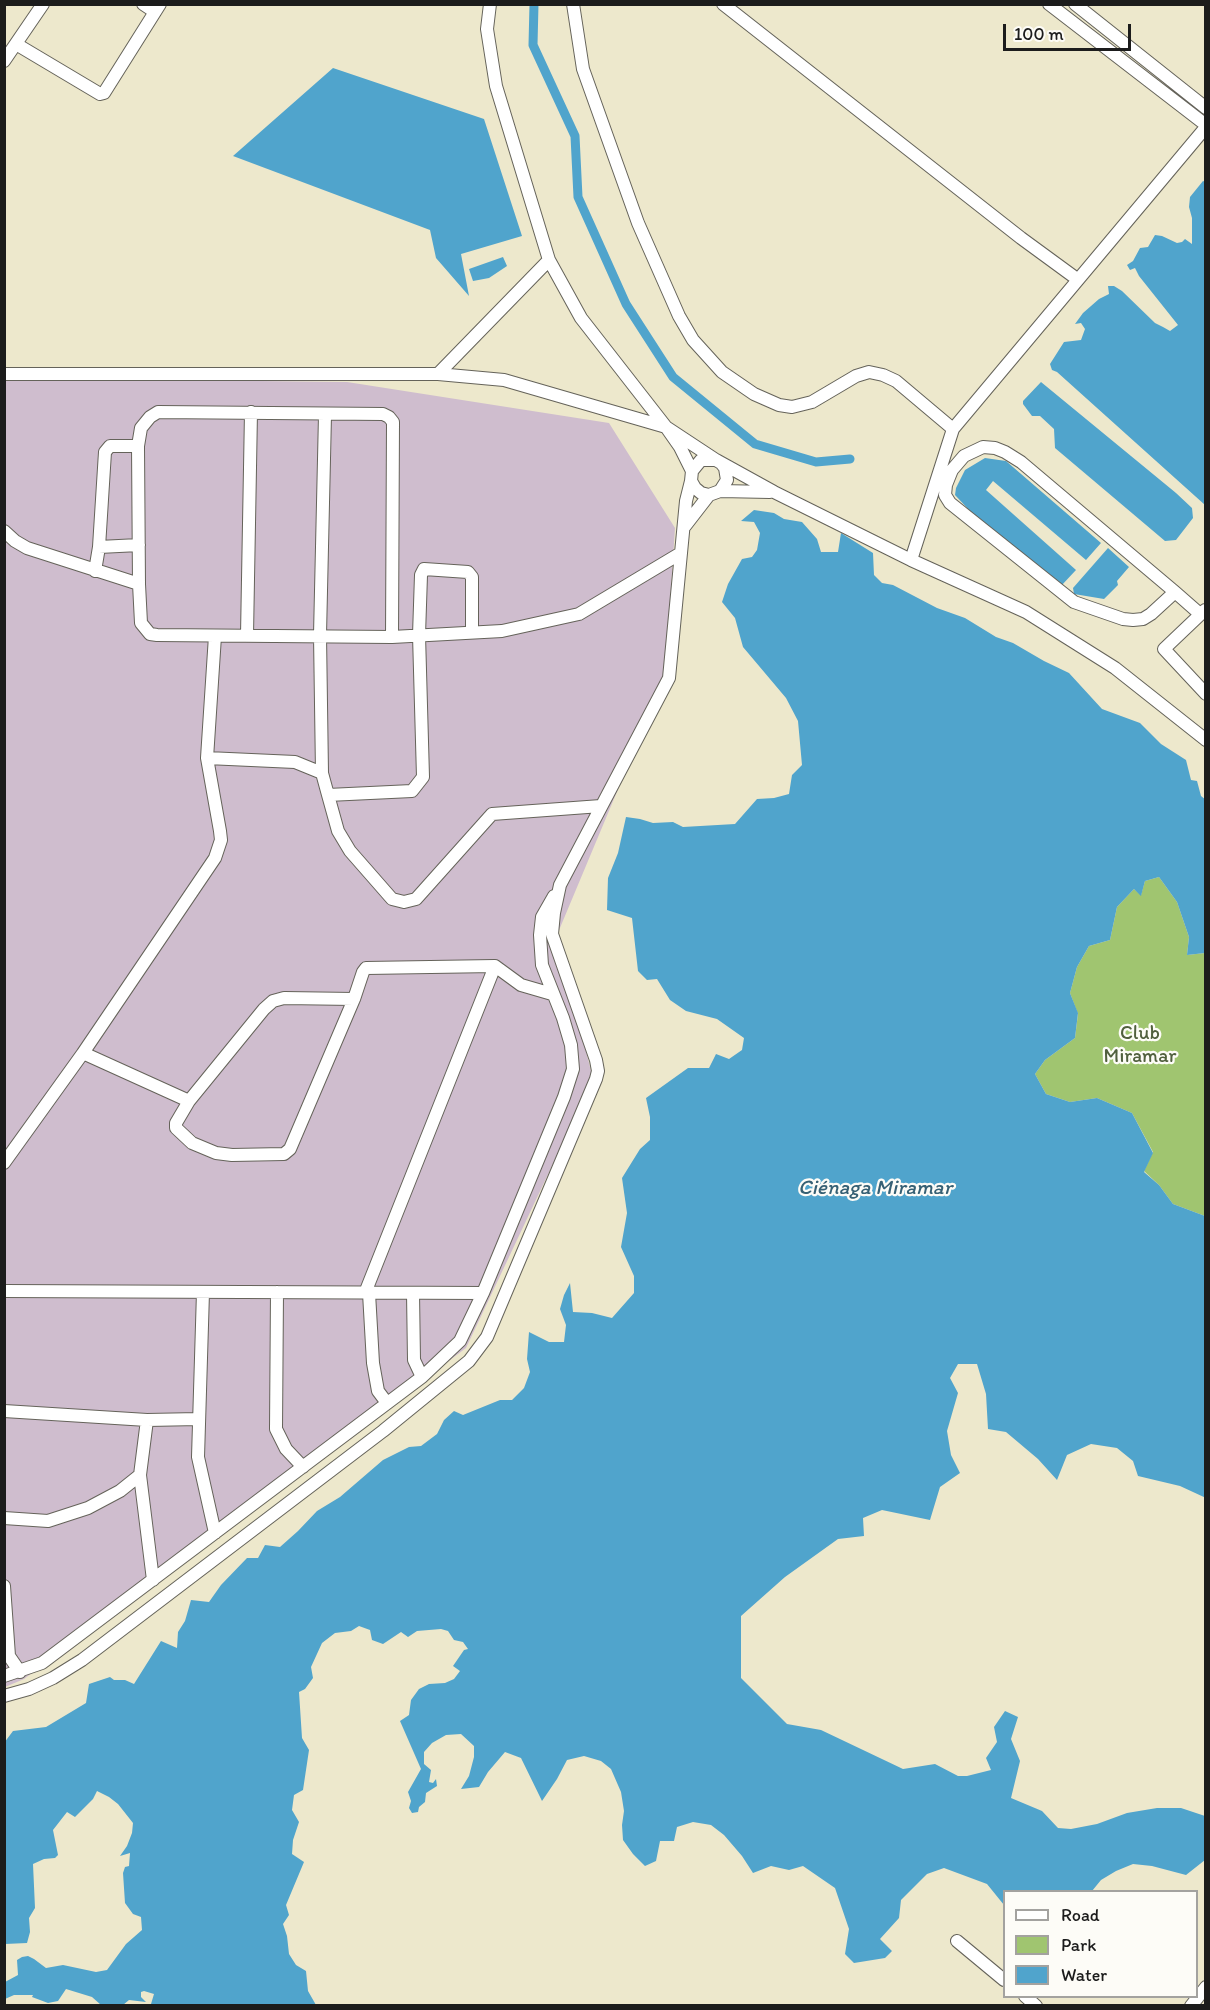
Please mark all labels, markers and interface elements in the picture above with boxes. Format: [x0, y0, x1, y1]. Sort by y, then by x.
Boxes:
scale bar [1006, 12, 1134, 50]
text: 100 m [1014, 23, 1064, 45]
park label: Club Miramar [1103, 1022, 1177, 1069]
water label: Ciénaga Miramar [798, 1176, 952, 1202]
legend [1003, 1890, 1198, 1998]
text: Road [1061, 1904, 1100, 1926]
text: Park [1061, 1934, 1096, 1956]
text: Water [1061, 1964, 1107, 1986]

